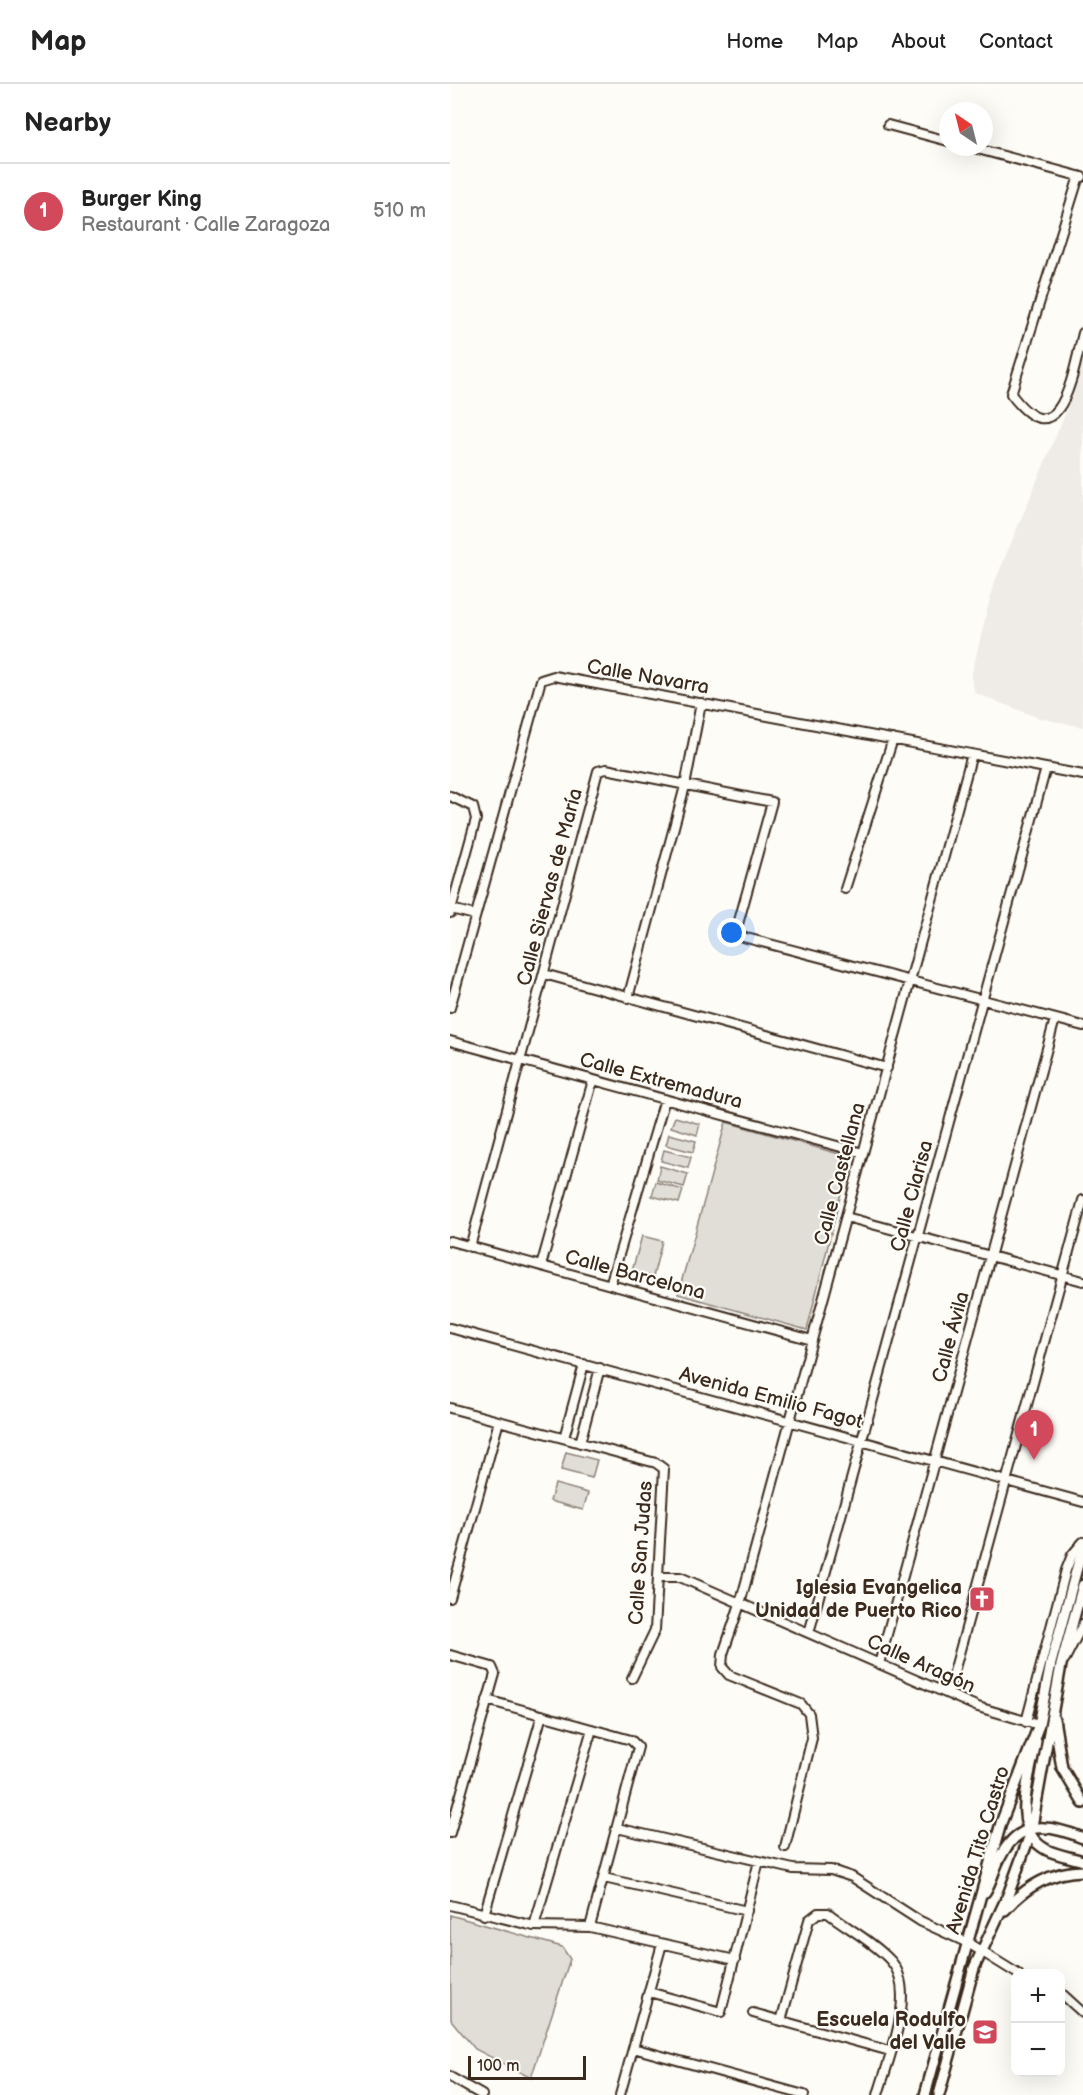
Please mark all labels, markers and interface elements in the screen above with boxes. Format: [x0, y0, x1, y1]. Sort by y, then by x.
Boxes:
text: Map [30, 25, 86, 58]
text: Home [726, 29, 783, 54]
text: Map [816, 29, 858, 54]
text: About [891, 29, 946, 54]
text: Contact [979, 29, 1053, 54]
north arrow [939, 102, 993, 156]
text: Nearby [24, 108, 111, 139]
text: Burger King [81, 186, 202, 213]
text: 1 [39, 199, 48, 223]
text: 510 m [373, 199, 426, 223]
text: Restaurant · Calle Zaragoza [81, 213, 330, 237]
street label: Calle Navarra [585, 654, 711, 700]
street label: Calle Siervas de María [512, 786, 588, 988]
your location [717, 918, 746, 947]
street label: Calle Extremadura [577, 1048, 745, 1114]
street label: Calle Castellana [809, 1100, 871, 1248]
street label: Calle Clarisa [886, 1138, 938, 1254]
street label: Calle Barcelona [562, 1245, 708, 1305]
street label: Calle Ávila [926, 1289, 975, 1385]
street label: Avenida Emilio Fagot [677, 1362, 865, 1434]
pin: 1 [1014, 1410, 1054, 1460]
street label: Calle San Judas [624, 1480, 658, 1626]
place label: Iglesia Evangelica Unidad de Puerto Rico [755, 1576, 962, 1623]
church icon: Iglesia Evangelica Unidad de Puerto Rico [967, 1584, 997, 1614]
street label: Calle Aragón [863, 1629, 979, 1699]
street label: Avenida Tito Castro [941, 1763, 1015, 1937]
map controls [1011, 1969, 1065, 2077]
button: + [1011, 1969, 1065, 2023]
place label: Escuela Rodulfo del Valle [816, 2008, 966, 2055]
school or university icon: Escuela Rodulfo del Valle [970, 2017, 1000, 2047]
button: − [1011, 2023, 1065, 2077]
scale bar [468, 2053, 586, 2080]
text: 100 m [477, 2057, 520, 2076]

